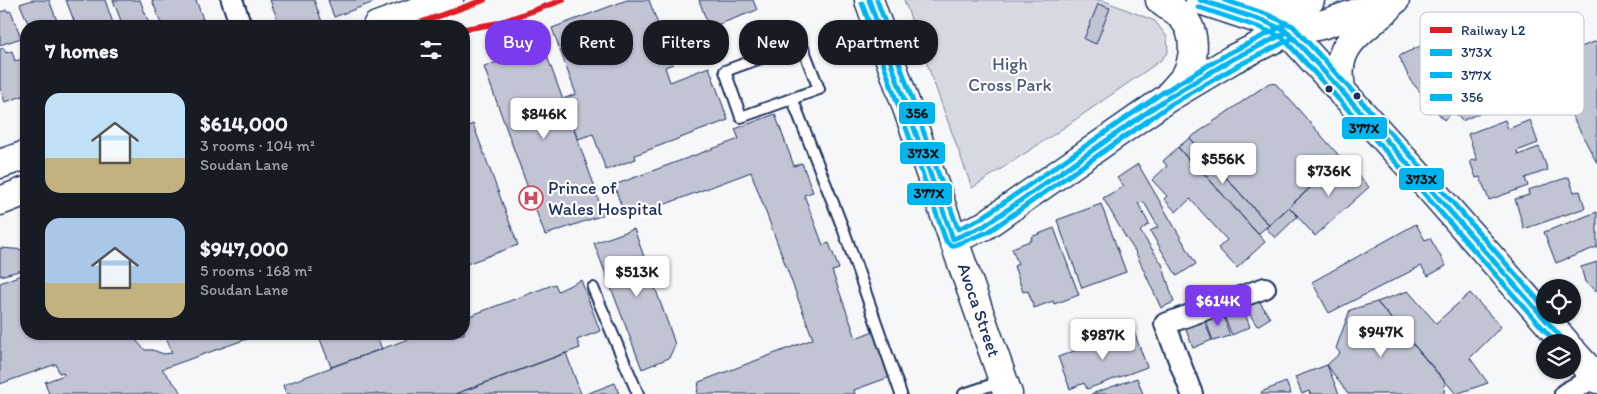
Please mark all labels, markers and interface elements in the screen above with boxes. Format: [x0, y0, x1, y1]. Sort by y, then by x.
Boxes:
legend [1420, 12, 1584, 115]
chip: Buy [485, 20, 551, 65]
chip: Rent [561, 20, 633, 65]
chip: Filters [643, 20, 729, 65]
chip: New [739, 20, 808, 65]
chip: Apartment [818, 20, 938, 65]
text: Railway L2 [1461, 22, 1526, 39]
icon: filters [417, 36, 445, 64]
text: 7 homes [45, 38, 119, 63]
text: 373X [1461, 44, 1492, 61]
park label: High Cross Park [968, 53, 1052, 96]
text: 377X [1461, 67, 1492, 84]
unlabelled marker [1324, 84, 1334, 94]
text: 356 [1461, 89, 1483, 106]
unlabelled marker [1352, 91, 1362, 101]
pin: $846K [509, 98, 579, 140]
line badge: 356 [898, 101, 936, 125]
text: $846K [521, 104, 567, 123]
text: 356 [906, 105, 929, 122]
text: $614,000 [200, 111, 288, 136]
icon: home [85, 113, 145, 173]
line badge: 377X [1341, 116, 1388, 140]
text: 377X [1349, 120, 1379, 137]
text: 3 rooms · 104 m² [200, 136, 315, 155]
line badge: 373X [899, 141, 946, 165]
pin: $556K [1188, 142, 1258, 185]
text: 373X [907, 145, 939, 162]
text: $556K [1201, 149, 1245, 168]
pin: $736K [1294, 154, 1364, 197]
text: Soudan Lane [200, 155, 288, 174]
text: $736K [1307, 161, 1351, 180]
line badge: 373X [1398, 167, 1445, 191]
text: 373X [1405, 171, 1437, 188]
place label: Prince of Wales Hospital [548, 177, 662, 220]
line badge: 377X [906, 182, 953, 206]
hospital icon: Prince of Wales Hospital [518, 185, 544, 211]
text: 377X [914, 185, 944, 202]
text: $947,000 [200, 236, 288, 261]
icon: home [85, 238, 145, 298]
pin: $513K [602, 256, 672, 298]
street label: Avoca Street [953, 260, 1005, 360]
text: 5 rooms · 168 m² [200, 261, 313, 280]
text: $513K [616, 262, 658, 281]
map controls [1536, 279, 1581, 379]
button: locate [1536, 279, 1581, 324]
text: Soudan Lane [200, 280, 288, 299]
pin: $614K [1183, 284, 1253, 327]
text: $614K [1196, 291, 1240, 310]
pin: $947K [1346, 316, 1416, 358]
pin: $987K [1068, 318, 1138, 361]
text: $947K [1359, 322, 1403, 341]
text: $987K [1081, 325, 1125, 344]
button: layers [1536, 334, 1581, 379]

